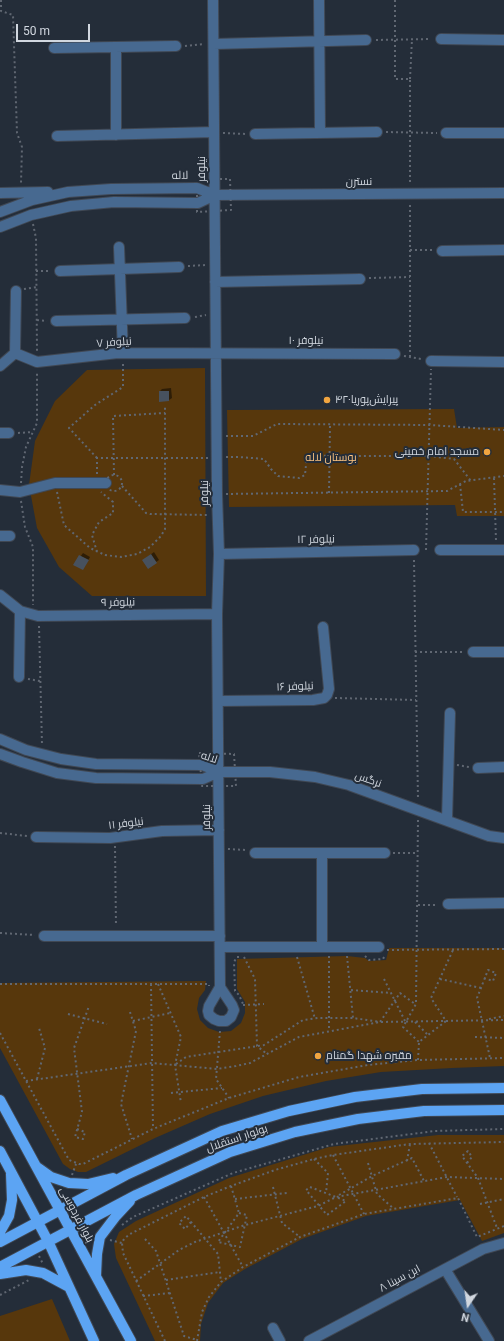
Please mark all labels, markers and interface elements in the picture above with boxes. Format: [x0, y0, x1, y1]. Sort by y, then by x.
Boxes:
scale bar [18, 16, 92, 42]
text: 50 m [23, 24, 50, 38]
street label: نیلوفر [195, 156, 209, 182]
street label: لاله [172, 169, 188, 183]
street label: نسترن [346, 175, 372, 189]
street label: نیلوفر ۱۰ [289, 334, 323, 348]
street label: نیلوفر ۷ [96, 335, 132, 351]
place label: پیرایش‌پوریا۴۲۰ [335, 393, 398, 407]
marker: پیرایش‌پوریا۴۲۰ [322, 395, 332, 405]
place label: مسجد امام خمینی [395, 445, 479, 459]
marker: مسجد امام خمینی [482, 447, 492, 457]
park label: بوستان لاله [305, 451, 357, 465]
street label: نیلوفر [198, 480, 212, 506]
street label: نیلوفر ۱۲ [297, 533, 335, 547]
street label: نیلوفر ۹ [101, 596, 135, 610]
street label: نیلوفر ۱۶ [276, 680, 314, 694]
street label: لاله [199, 749, 219, 767]
street label: نرگس [353, 769, 383, 791]
street label: نیلوفر [200, 804, 214, 830]
street label: نیلوفر ۱۱ [108, 815, 144, 833]
place label: مقبره شهدا گمنام [326, 1049, 412, 1063]
marker: مقبره شهدا گمنام [313, 1051, 323, 1061]
street label: بولوار استقلال [204, 1122, 270, 1156]
street label: بلوار فردوسی [56, 1185, 96, 1245]
street label: ابن سینا ۸ [377, 1263, 423, 1295]
north arrow [448, 1285, 488, 1325]
text: N [460, 1310, 470, 1324]

